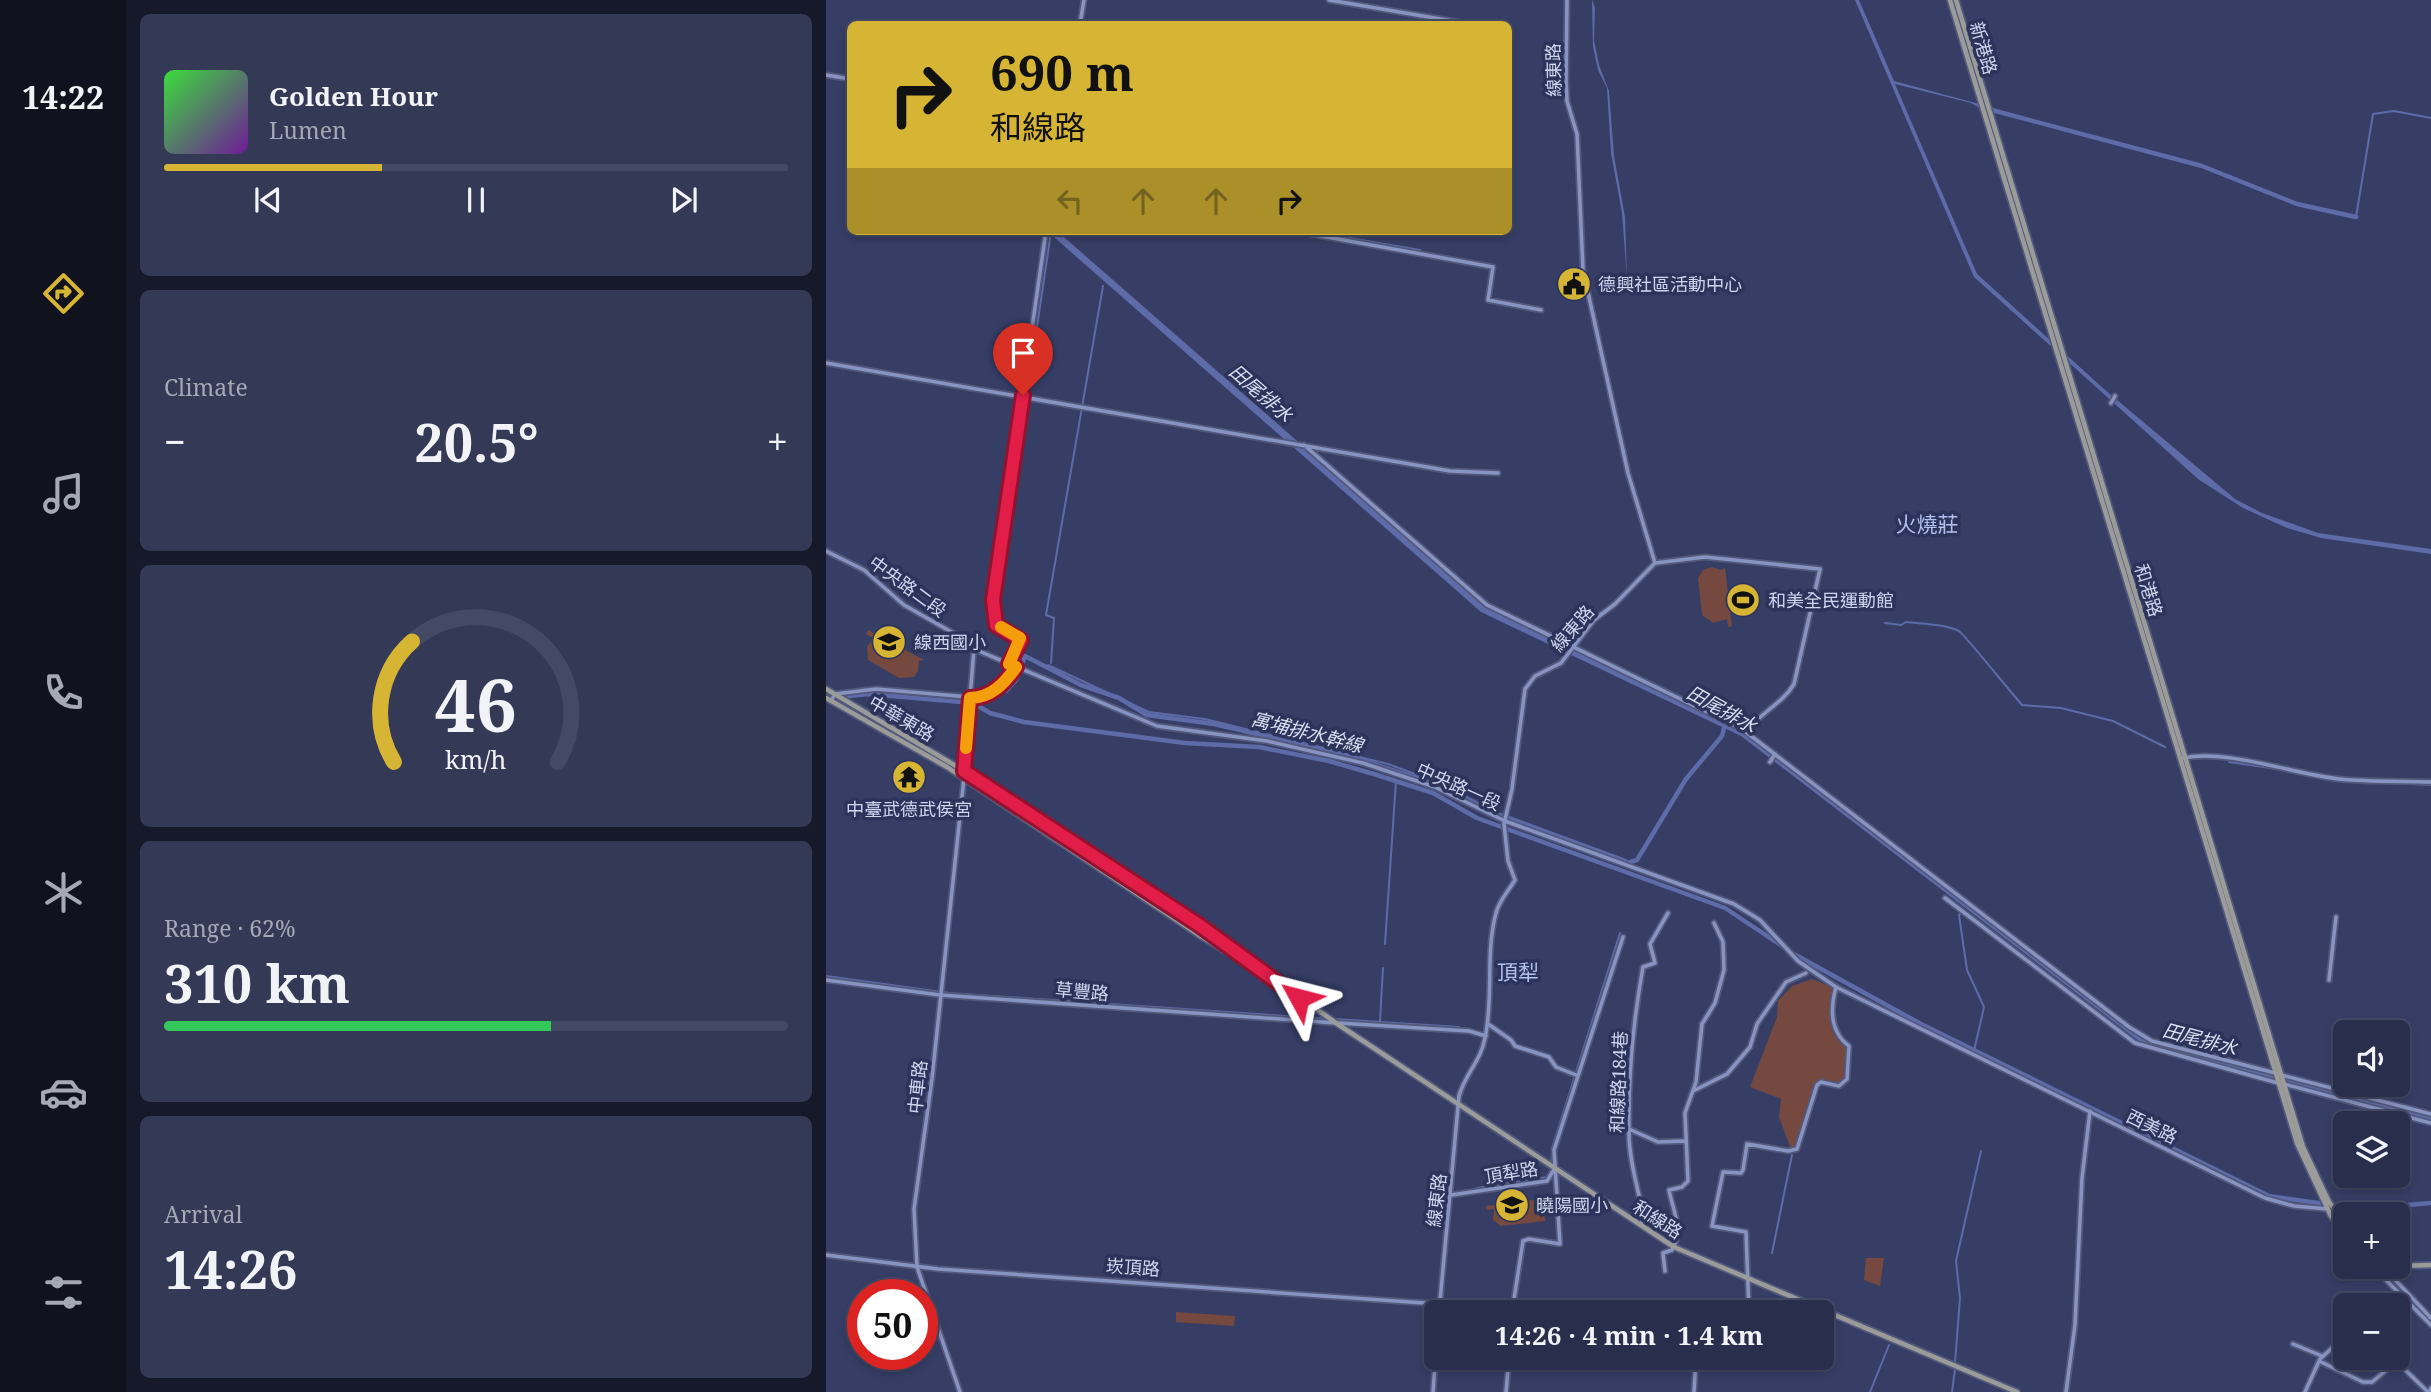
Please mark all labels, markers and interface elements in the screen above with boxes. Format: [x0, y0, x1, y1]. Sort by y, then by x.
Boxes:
street label: 新港路 [1965, 19, 2003, 77]
text: 690 m [990, 39, 1134, 105]
street label: 線東路 [1541, 43, 1565, 97]
icon: right [875, 49, 966, 140]
text: 14:22 [22, 75, 104, 118]
text: Golden Hour [269, 78, 438, 114]
text: 和線路 [990, 105, 1086, 148]
text: Lumen [269, 114, 347, 146]
icon: previous [249, 181, 287, 219]
icon: pause [457, 181, 495, 219]
icon: next [665, 181, 703, 219]
icon: left [1051, 182, 1089, 220]
icon: ahead [1124, 182, 1162, 220]
icon: ahead [1197, 182, 1235, 220]
icon: right [1270, 182, 1308, 220]
public building icon: 德興社區活動中心 [1555, 265, 1593, 303]
icon: directions [39, 269, 88, 318]
place label: 德興社區活動中心 [1598, 272, 1742, 296]
pin [993, 323, 1053, 395]
icon: arrive [1004, 334, 1042, 372]
water label: 田尾排水 [1224, 358, 1299, 428]
text: Climate [164, 371, 248, 403]
text: 20.5° [414, 406, 539, 477]
text: − [164, 415, 186, 467]
text: + [767, 415, 788, 467]
icon: music [39, 469, 88, 518]
district label: 火燒莊 [1896, 510, 1959, 538]
street label: 中央路二段 [865, 550, 951, 622]
street label: 和港路 [2130, 561, 2168, 619]
sports icon: 和美全民運動館 [1724, 581, 1762, 619]
place label: 和美全民運動館 [1768, 588, 1894, 612]
street label: 線東路 [1545, 600, 1599, 656]
school or university icon: 線西國小 [870, 623, 908, 661]
place label: 線西國小 [914, 630, 986, 654]
text: 46 [435, 654, 517, 753]
icon: phone [39, 668, 88, 717]
water label: 田尾排水 [1682, 679, 1762, 739]
street label: 中華東路 [865, 690, 939, 746]
water label: 寓埔排水幹線 [1249, 706, 1367, 759]
text: km/h [445, 742, 507, 776]
street label: 中央路一段 [1413, 757, 1505, 815]
temple icon: 中臺武德武侯宮 [890, 758, 928, 796]
place label: 中臺武德武侯宮 [846, 797, 972, 821]
icon: climate [39, 868, 88, 917]
text: Range · 62% [164, 912, 296, 944]
text: 310 km [164, 947, 350, 1018]
district label: 頂犁 [1497, 958, 1539, 986]
position arrow [1262, 961, 1336, 1035]
street label: 草豐路 [1054, 977, 1110, 1005]
water label: 田尾排水 [2160, 1017, 2241, 1062]
map controls [2333, 1020, 2410, 1370]
button: sound [2333, 1020, 2410, 1097]
street label: 和線路184巷 [1604, 1031, 1632, 1133]
street label: 中車路 [902, 1059, 932, 1115]
icon: car [39, 1068, 88, 1117]
street label: 西美路 [2122, 1103, 2182, 1149]
button: layers [2333, 1111, 2410, 1188]
street label: 頂犁路 [1482, 1156, 1540, 1188]
street label: 線東路 [1421, 1172, 1451, 1228]
school or university icon: 曉陽國小 [1493, 1186, 1531, 1224]
place label: 曉陽國小 [1536, 1193, 1608, 1217]
street label: 和線路 [1629, 1194, 1687, 1244]
text: Arrival [164, 1198, 243, 1230]
button: + [2333, 1202, 2410, 1279]
text: 14:26 [164, 1233, 297, 1304]
street label: 崁頂路 [1105, 1253, 1161, 1281]
icon: filters [39, 1268, 88, 1317]
speed limit sign: 50 [847, 1279, 938, 1370]
button: − [2333, 1293, 2410, 1370]
text: 14:26 · 4 min · 1.4 km [1495, 1317, 1763, 1353]

